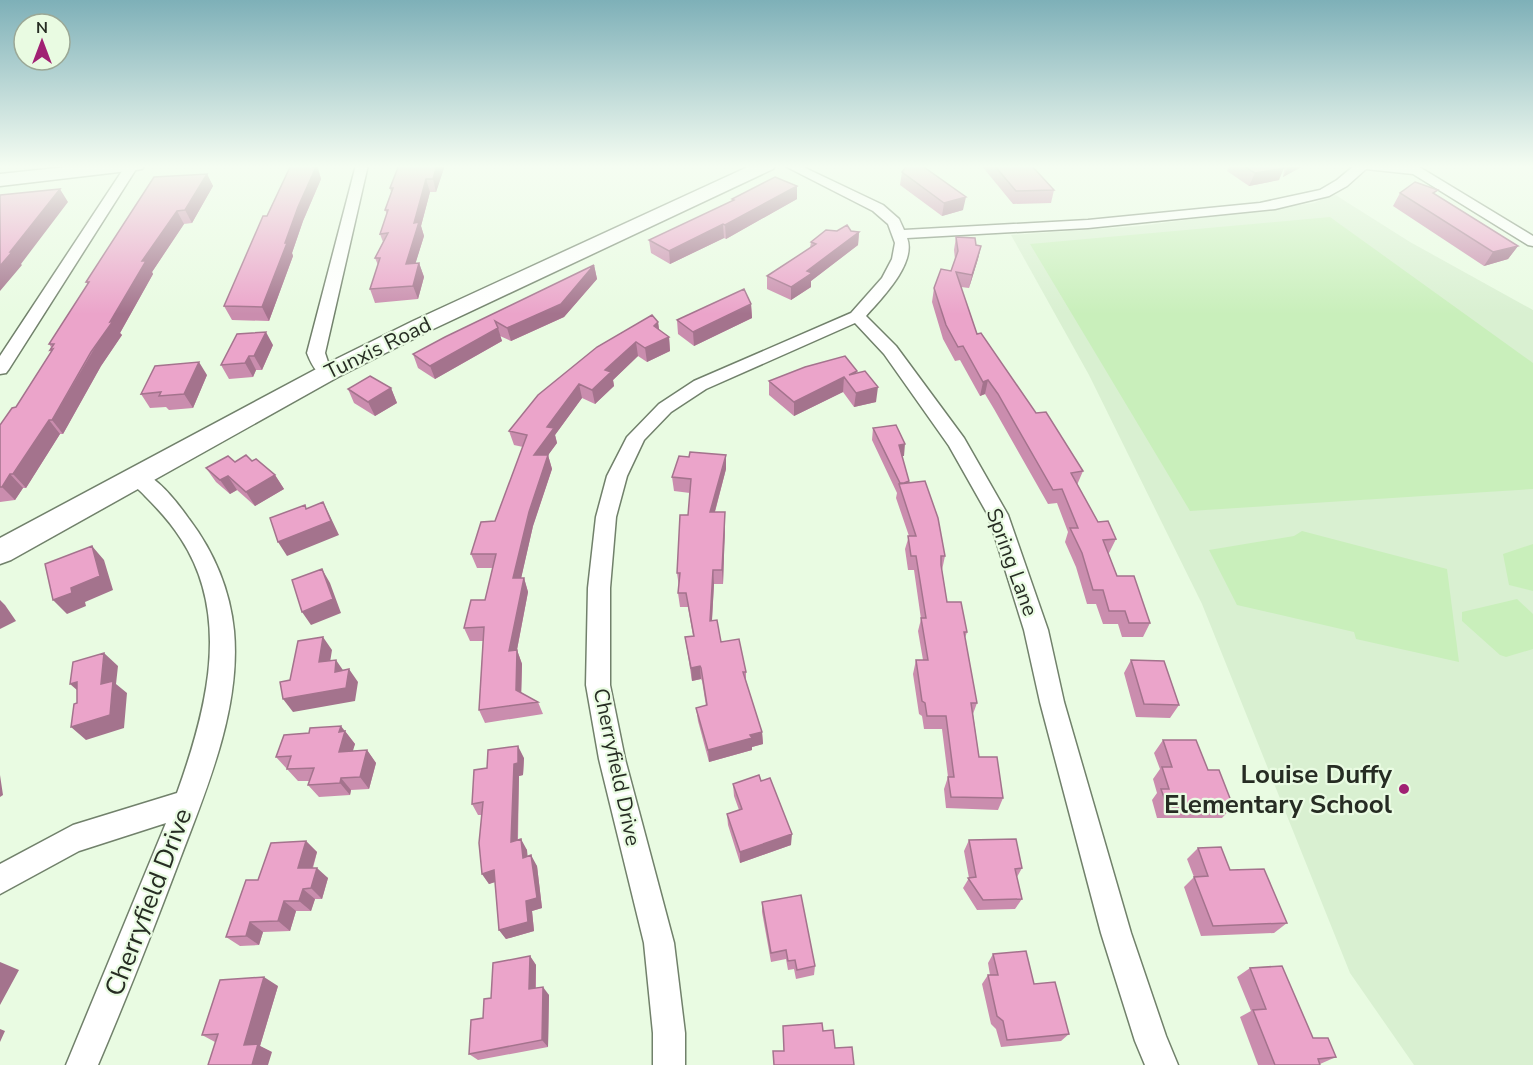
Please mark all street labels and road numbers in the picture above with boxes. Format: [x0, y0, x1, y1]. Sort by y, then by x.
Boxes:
street label: Tunxis Road [320, 310, 436, 386]
street label: Spring Lane [980, 504, 1044, 620]
street label: Cherryfield Drive [587, 686, 647, 848]
street label: Cherryfield Drive [97, 803, 200, 1001]

